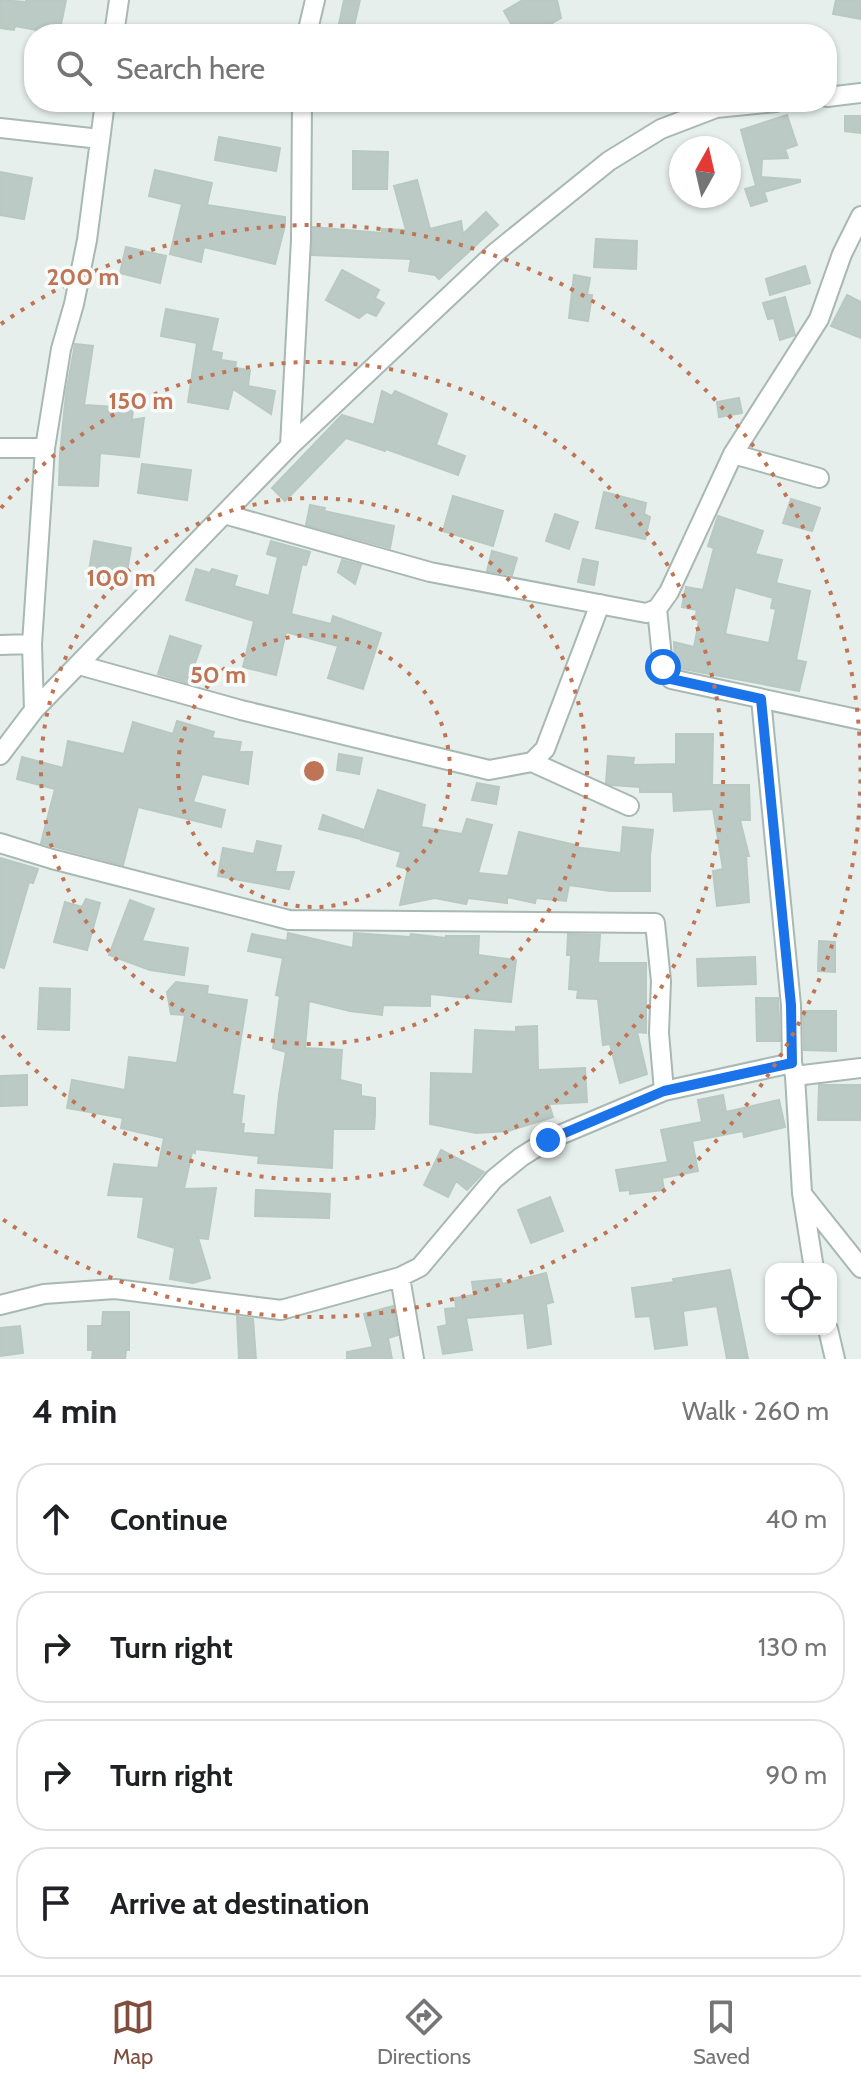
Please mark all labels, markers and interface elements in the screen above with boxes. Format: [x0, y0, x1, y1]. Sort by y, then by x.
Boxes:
search box [24, 24, 837, 112]
icon: search [52, 46, 96, 90]
text: Search here [116, 50, 265, 87]
north arrow [669, 136, 741, 208]
text: 200 m [47, 262, 119, 291]
text: 150 m [109, 386, 173, 415]
text: 100 m [86, 563, 156, 592]
route start [645, 649, 681, 685]
text: 50 m [190, 660, 246, 689]
centre of rings [300, 757, 328, 785]
route end [530, 1122, 566, 1158]
map controls [765, 1263, 837, 1335]
button: locate [765, 1263, 837, 1335]
text: 4 min [32, 1390, 117, 1432]
text: Walk · 260 m [682, 1395, 829, 1427]
icon: ahead [34, 1497, 78, 1541]
text: Continue [110, 1501, 227, 1538]
text: 40 m [765, 1503, 827, 1535]
icon: right [34, 1625, 78, 1669]
text: Turn right [110, 1629, 233, 1666]
text: 130 m [758, 1631, 827, 1663]
icon: right [34, 1753, 78, 1797]
text: Turn right [110, 1757, 233, 1794]
text: 90 m [765, 1759, 827, 1791]
icon: arrive [34, 1881, 78, 1925]
text: Arrive at destination [110, 1885, 370, 1922]
tab: Map [111, 1995, 155, 2070]
tab: Directions [377, 1995, 471, 2070]
tab: Saved [693, 1995, 750, 2070]

